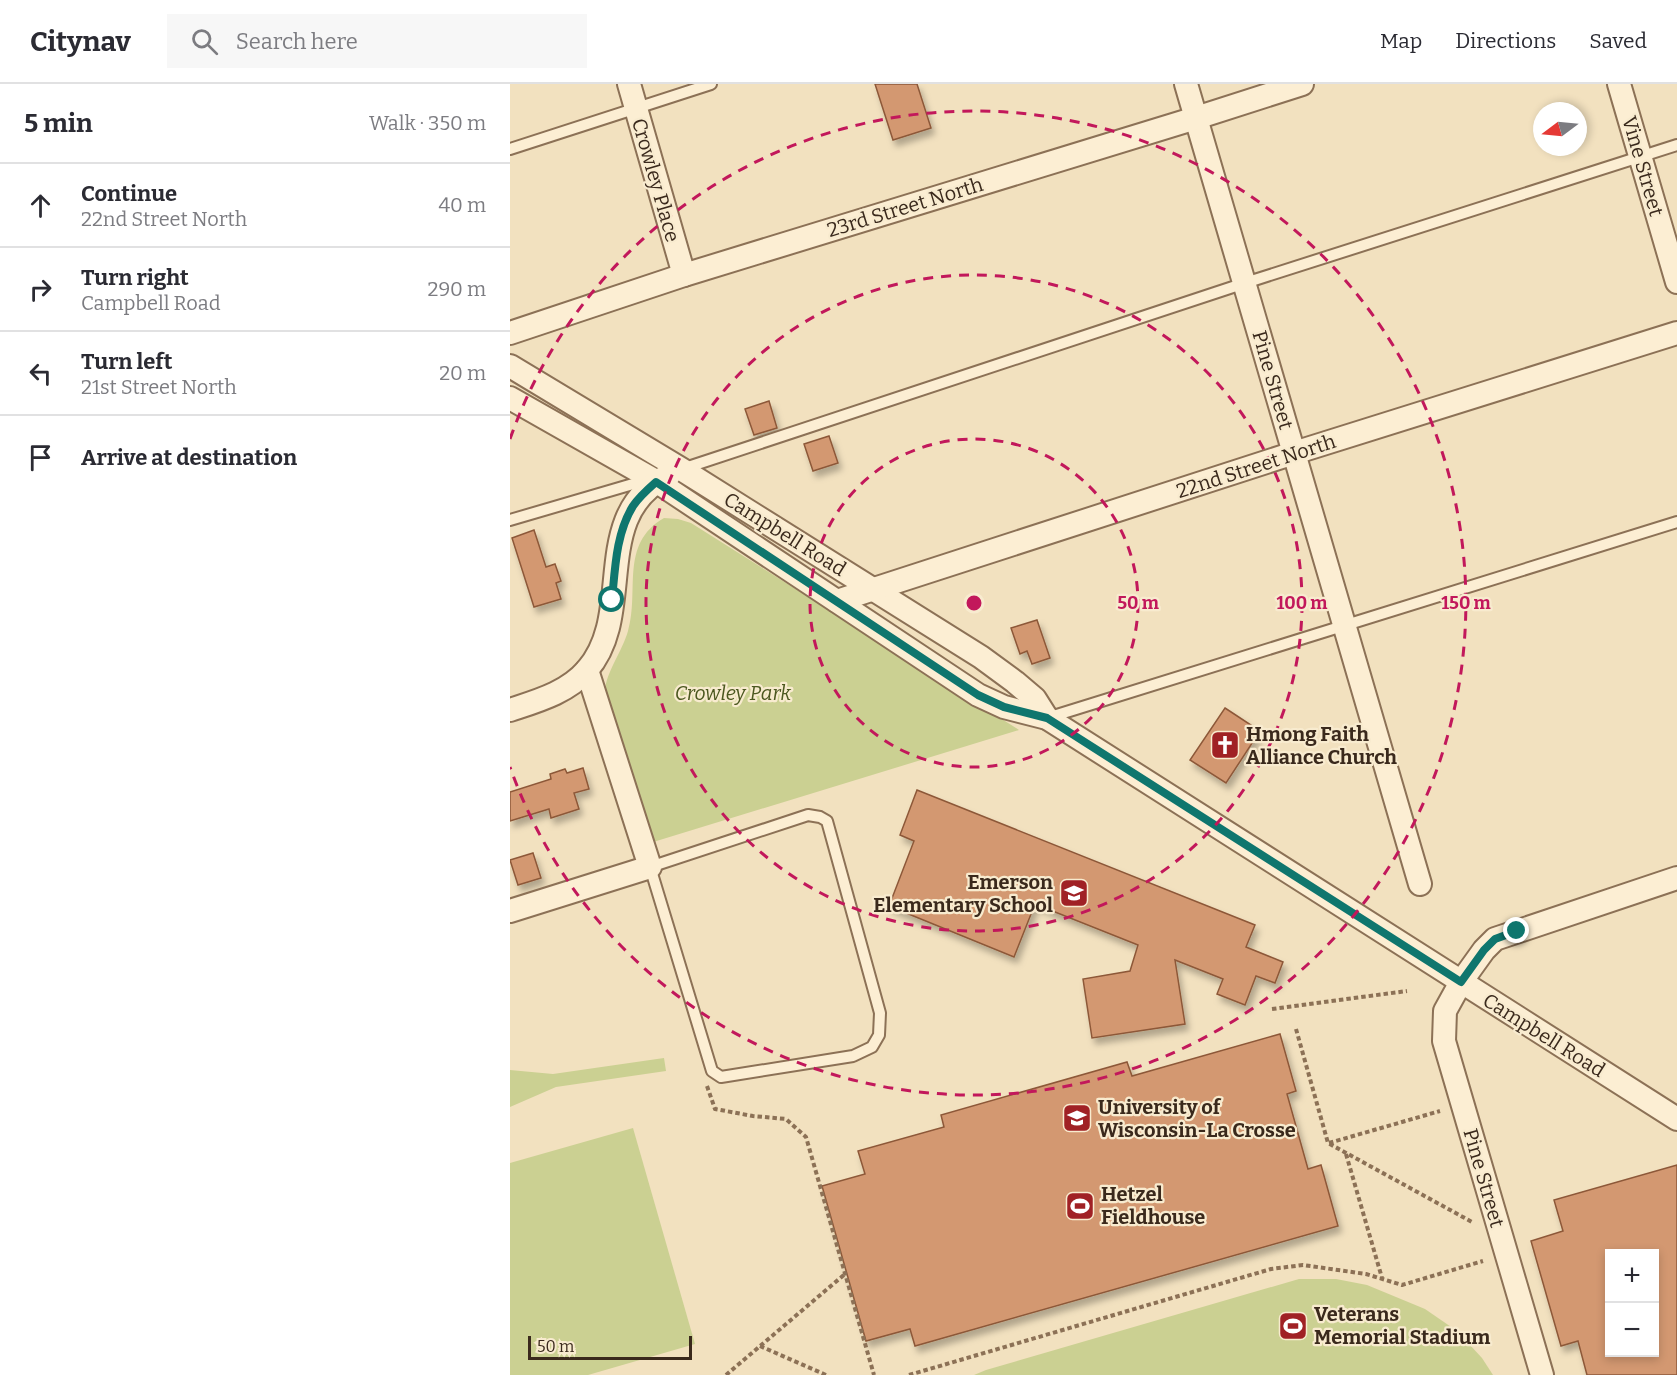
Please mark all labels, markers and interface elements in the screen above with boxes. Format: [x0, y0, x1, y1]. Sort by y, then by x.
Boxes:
search box [167, 14, 587, 68]
text: Citynav [30, 25, 131, 58]
icon: search [188, 25, 221, 58]
text: Search here [236, 28, 358, 55]
text: Map [1380, 28, 1422, 54]
text: Directions [1455, 28, 1556, 54]
text: Saved [1589, 28, 1647, 54]
north arrow [1533, 102, 1587, 156]
text: 5 min [24, 108, 93, 139]
text: Walk · 350 m [369, 111, 486, 135]
street label: Vine Street [1617, 113, 1669, 219]
street label: Crowley Place [627, 115, 685, 245]
street label: 23rd Street North [824, 172, 986, 242]
text: Continue [81, 180, 177, 207]
icon: ahead [24, 189, 57, 222]
text: 40 m [438, 193, 486, 217]
text: 22nd Street North [81, 207, 247, 231]
text: Turn right [81, 264, 189, 291]
icon: right [24, 273, 57, 306]
text: 290 m [428, 277, 486, 301]
text: Campbell Road [81, 291, 221, 315]
street label: Pine Street [1247, 328, 1299, 432]
text: Turn left [81, 348, 173, 375]
icon: left [24, 357, 57, 390]
text: 20 m [439, 361, 486, 385]
text: 21st Street North [81, 375, 237, 399]
street label: 22nd Street North [1173, 429, 1339, 503]
icon: arrive [24, 441, 57, 474]
text: Arrive at destination [81, 444, 297, 471]
street label: Campbell Road [719, 487, 851, 581]
route start [598, 586, 624, 612]
text: 50 m [1117, 592, 1159, 614]
text: 100 m [1276, 592, 1328, 614]
text: 150 m [1441, 592, 1491, 614]
centre of rings [964, 593, 984, 613]
park label: Crowley Park [675, 681, 791, 705]
place label: Hmong Faith Alliance Church [1246, 722, 1397, 769]
church icon: Hmong Faith Alliance Church [1209, 729, 1241, 761]
place label: Emerson Elementary School [873, 870, 1053, 917]
school or university icon: Emerson Elementary School [1058, 877, 1090, 909]
route end [1503, 917, 1529, 943]
street label: Campbell Road [1478, 988, 1610, 1082]
place label: University of Wisconsin-La Crosse [1098, 1095, 1296, 1142]
school or university icon: University of Wisconsin-La Crosse [1061, 1102, 1093, 1134]
street label: Pine Street [1458, 1126, 1510, 1230]
place label: Hetzel Fieldhouse [1101, 1182, 1205, 1229]
sports icon: Hetzel Fieldhouse [1064, 1190, 1096, 1222]
map controls [1605, 1249, 1659, 1357]
button: + [1605, 1249, 1659, 1303]
place label: Veterans Memorial Stadium [1314, 1302, 1490, 1349]
button: − [1605, 1303, 1659, 1357]
sports icon: Veterans Memorial Stadium [1277, 1310, 1309, 1342]
scale bar [528, 1333, 692, 1360]
text: 50 m [537, 1337, 574, 1356]

